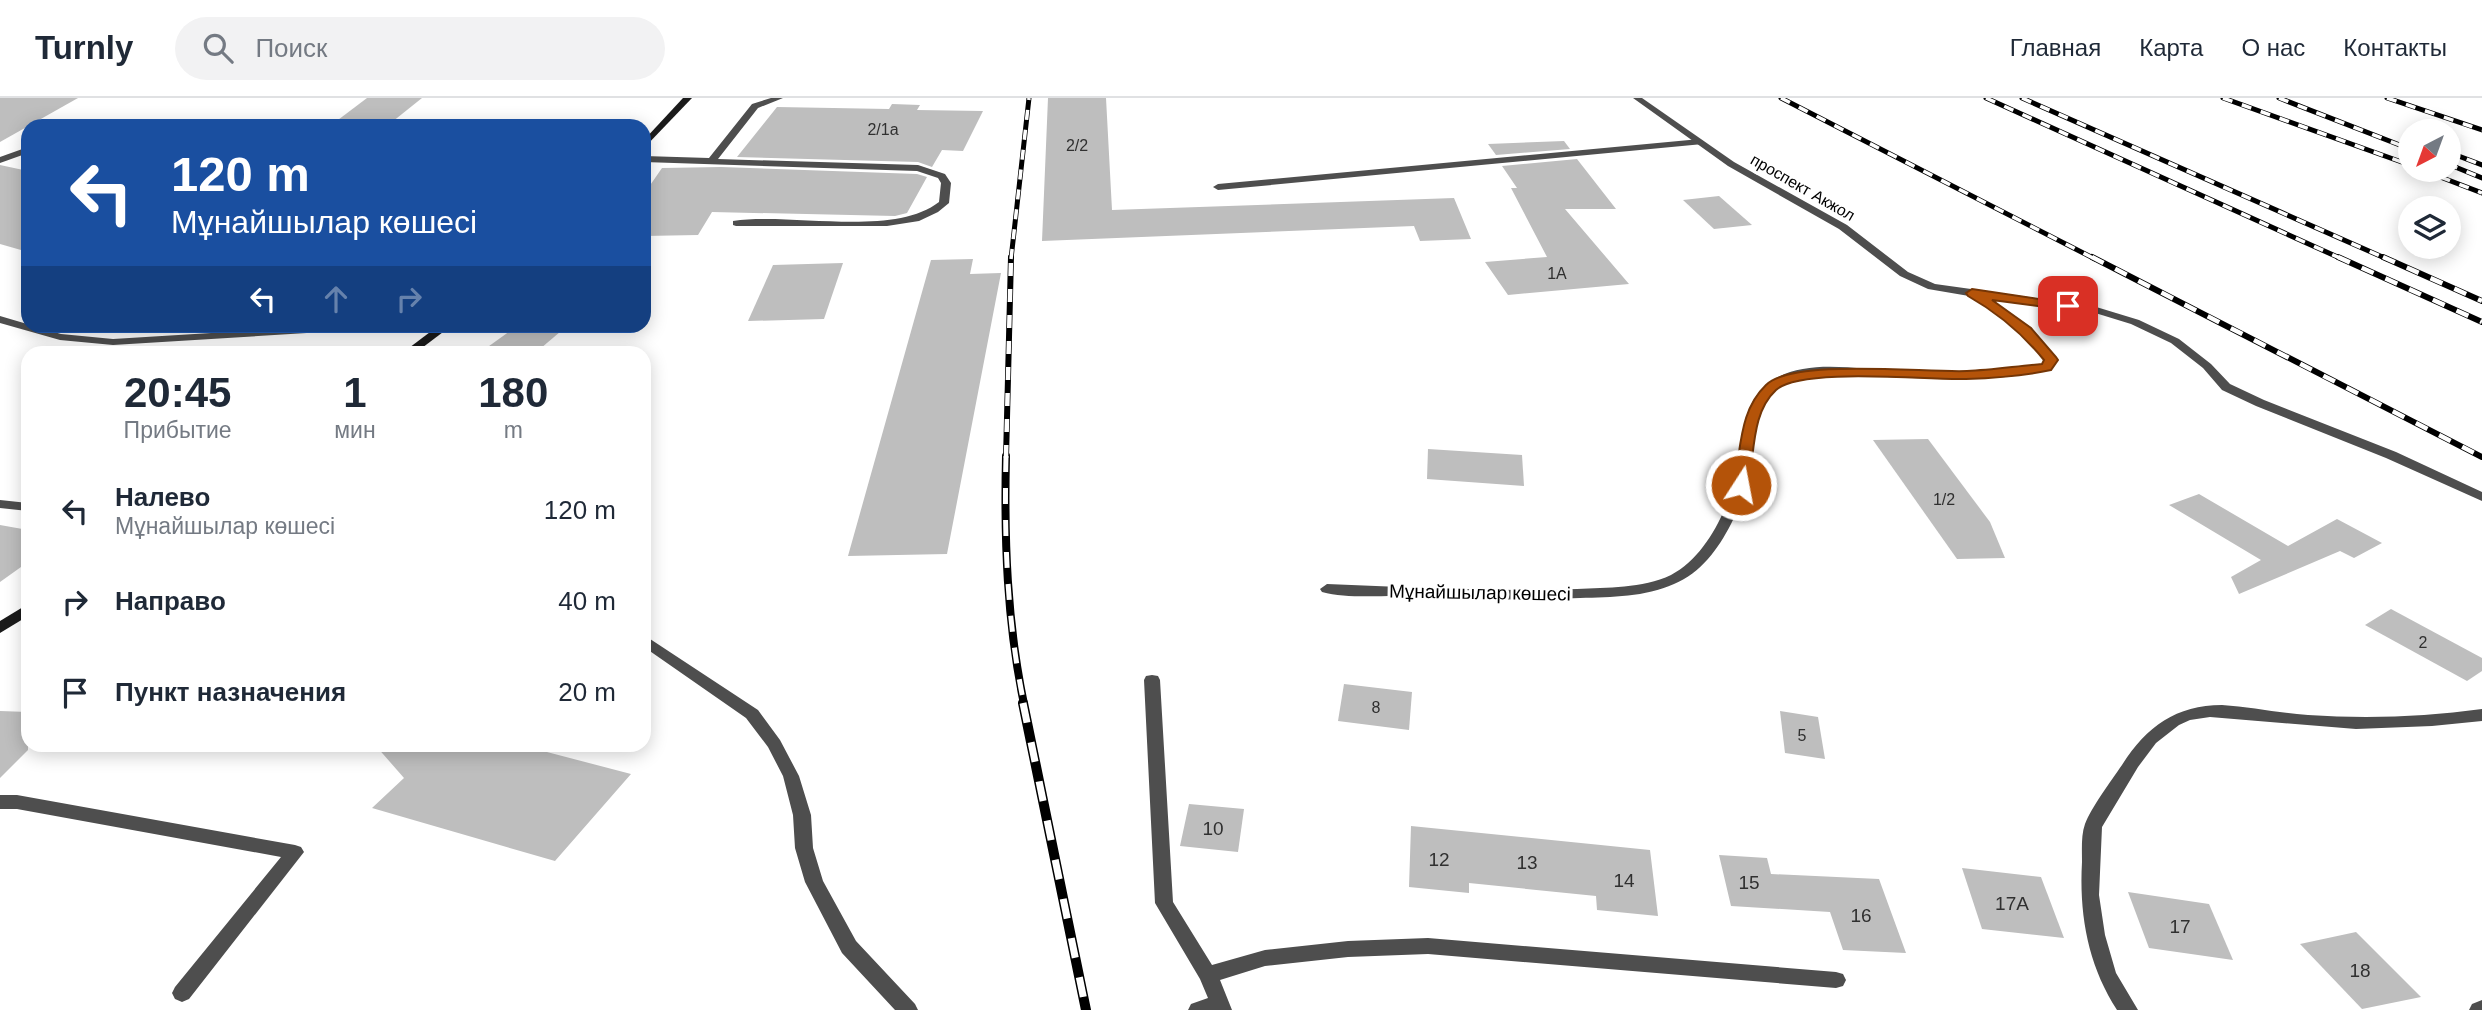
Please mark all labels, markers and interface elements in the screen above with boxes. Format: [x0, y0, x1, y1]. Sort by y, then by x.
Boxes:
search box [175, 17, 665, 80]
text: Turnly [35, 29, 133, 66]
icon: search [199, 29, 237, 67]
text: Поиск [255, 33, 327, 63]
text: Главная [2010, 34, 2101, 61]
text: Карта [2139, 34, 2203, 61]
text: О нас [2241, 34, 2305, 61]
text: Контакты [2343, 34, 2447, 61]
north arrow [2398, 119, 2460, 182]
map controls [2398, 119, 2461, 259]
house number: 2/1а [867, 121, 899, 138]
house number: 2/2 [1066, 137, 1088, 154]
icon: left [56, 147, 147, 238]
text: 120 m [171, 147, 310, 201]
street label: проспект Акжол [1748, 151, 1858, 224]
button: layers [2398, 196, 2461, 259]
text: Мұнайшылар көшесі [171, 204, 477, 240]
house number: 1А [1547, 265, 1567, 282]
pin [2038, 276, 2098, 336]
icon: left [244, 280, 282, 318]
icon: ahead [317, 280, 355, 318]
icon: right [390, 280, 428, 318]
icon: arrive [2049, 287, 2087, 325]
text: 20:45 [124, 369, 231, 416]
text: 1 [343, 369, 367, 416]
text: 180 [478, 369, 548, 416]
text: Прибытие [124, 417, 232, 443]
text: мин [334, 417, 376, 443]
text: m [504, 417, 523, 443]
position arrow [1704, 448, 1778, 522]
text: Налево [115, 482, 210, 512]
house number: 1/2 [1933, 491, 1955, 508]
icon: left [56, 492, 94, 530]
text: 120 m [544, 495, 616, 525]
text: Мұнайшылар көшесі [115, 513, 335, 539]
street label: Мұнайшылар көшесі [1389, 580, 1571, 605]
icon: right [56, 583, 94, 621]
text: Направо [115, 586, 226, 616]
text: 40 m [558, 586, 616, 616]
house number: 2 [2419, 634, 2428, 651]
icon: arrive [56, 674, 94, 712]
text: Пункт назначения [115, 677, 346, 707]
text: 20 m [558, 677, 616, 707]
house number: 8 [1372, 699, 1381, 716]
house number: 5 [1798, 727, 1807, 744]
house number: 10 [1202, 818, 1224, 839]
house number: 12 [1428, 849, 1450, 870]
house number: 13 [1516, 852, 1538, 873]
house number: 14 [1613, 870, 1635, 891]
house number: 15 [1738, 872, 1760, 893]
house number: 17А [1995, 893, 2029, 914]
house number: 16 [1850, 905, 1872, 926]
house number: 17 [2169, 916, 2191, 937]
house number: 18 [2349, 960, 2371, 981]

